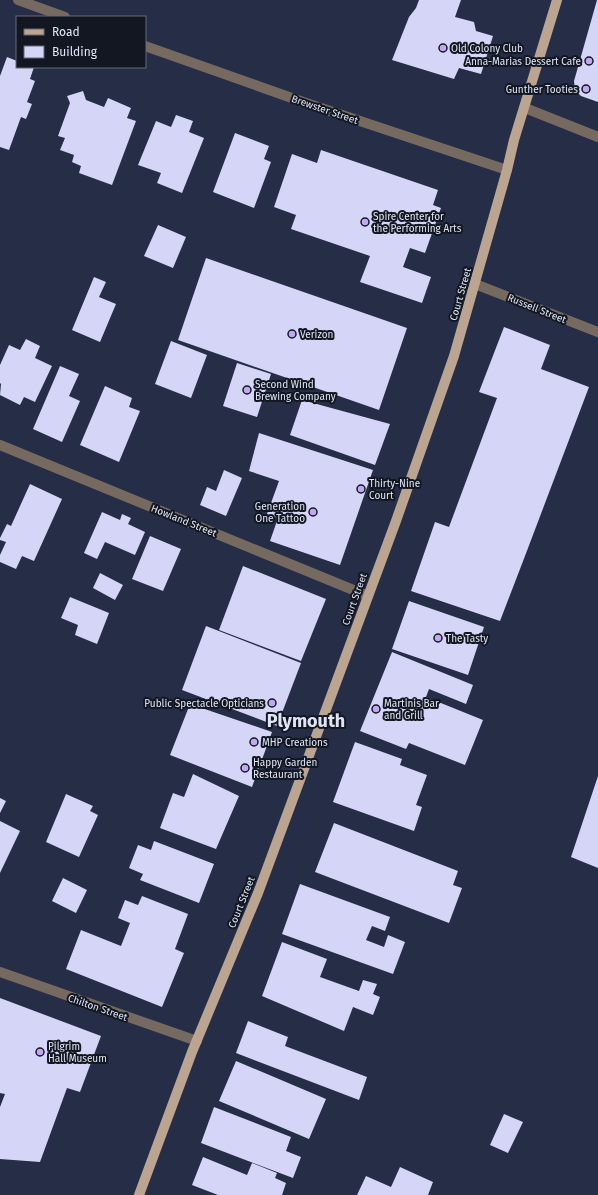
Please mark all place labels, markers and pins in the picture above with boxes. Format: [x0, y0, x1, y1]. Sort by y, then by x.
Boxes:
marker: Old Colony Club [438, 43, 448, 53]
place label: Old Colony Club [451, 43, 523, 55]
place label: Anna-Marias Dessert Cafe [465, 56, 581, 68]
marker: Anna-Marias Dessert Cafe [584, 56, 594, 66]
place label: Gunther Tooties [506, 84, 578, 96]
marker: Gunther Tooties [581, 84, 591, 94]
place label: Spire Center for the Performing Arts [373, 211, 462, 235]
marker: Spire Center for the Performing Arts [360, 217, 370, 227]
marker: Verizon [287, 329, 297, 339]
place label: Verizon [300, 329, 333, 341]
place label: Second Wind Brewing Company [255, 379, 336, 403]
marker: Second Wind Brewing Company [242, 385, 252, 395]
place label: Thirty-Nine Court [369, 478, 420, 502]
marker: Thirty-Nine Court [356, 484, 366, 494]
place label: Generation One Tattoo [255, 501, 305, 525]
marker: Generation One Tattoo [308, 507, 318, 517]
marker: The Tasty [433, 633, 443, 643]
place label: The Tasty [446, 633, 488, 645]
place label: Public Spectacle Opticians [144, 698, 264, 710]
marker: Public Spectacle Opticians [267, 698, 277, 708]
place label: Martinis Bar and Grill [384, 698, 439, 722]
marker: Martinis Bar and Grill [371, 704, 381, 714]
marker: MHP Creations [249, 737, 259, 747]
place label: MHP Creations [262, 737, 328, 749]
place label: Happy Garden Restaurant [253, 757, 317, 781]
marker: Happy Garden Restaurant [240, 763, 250, 773]
place label: Pilgrim Hall Museum [48, 1041, 107, 1065]
marker: Pilgrim Hall Museum [35, 1047, 45, 1057]

